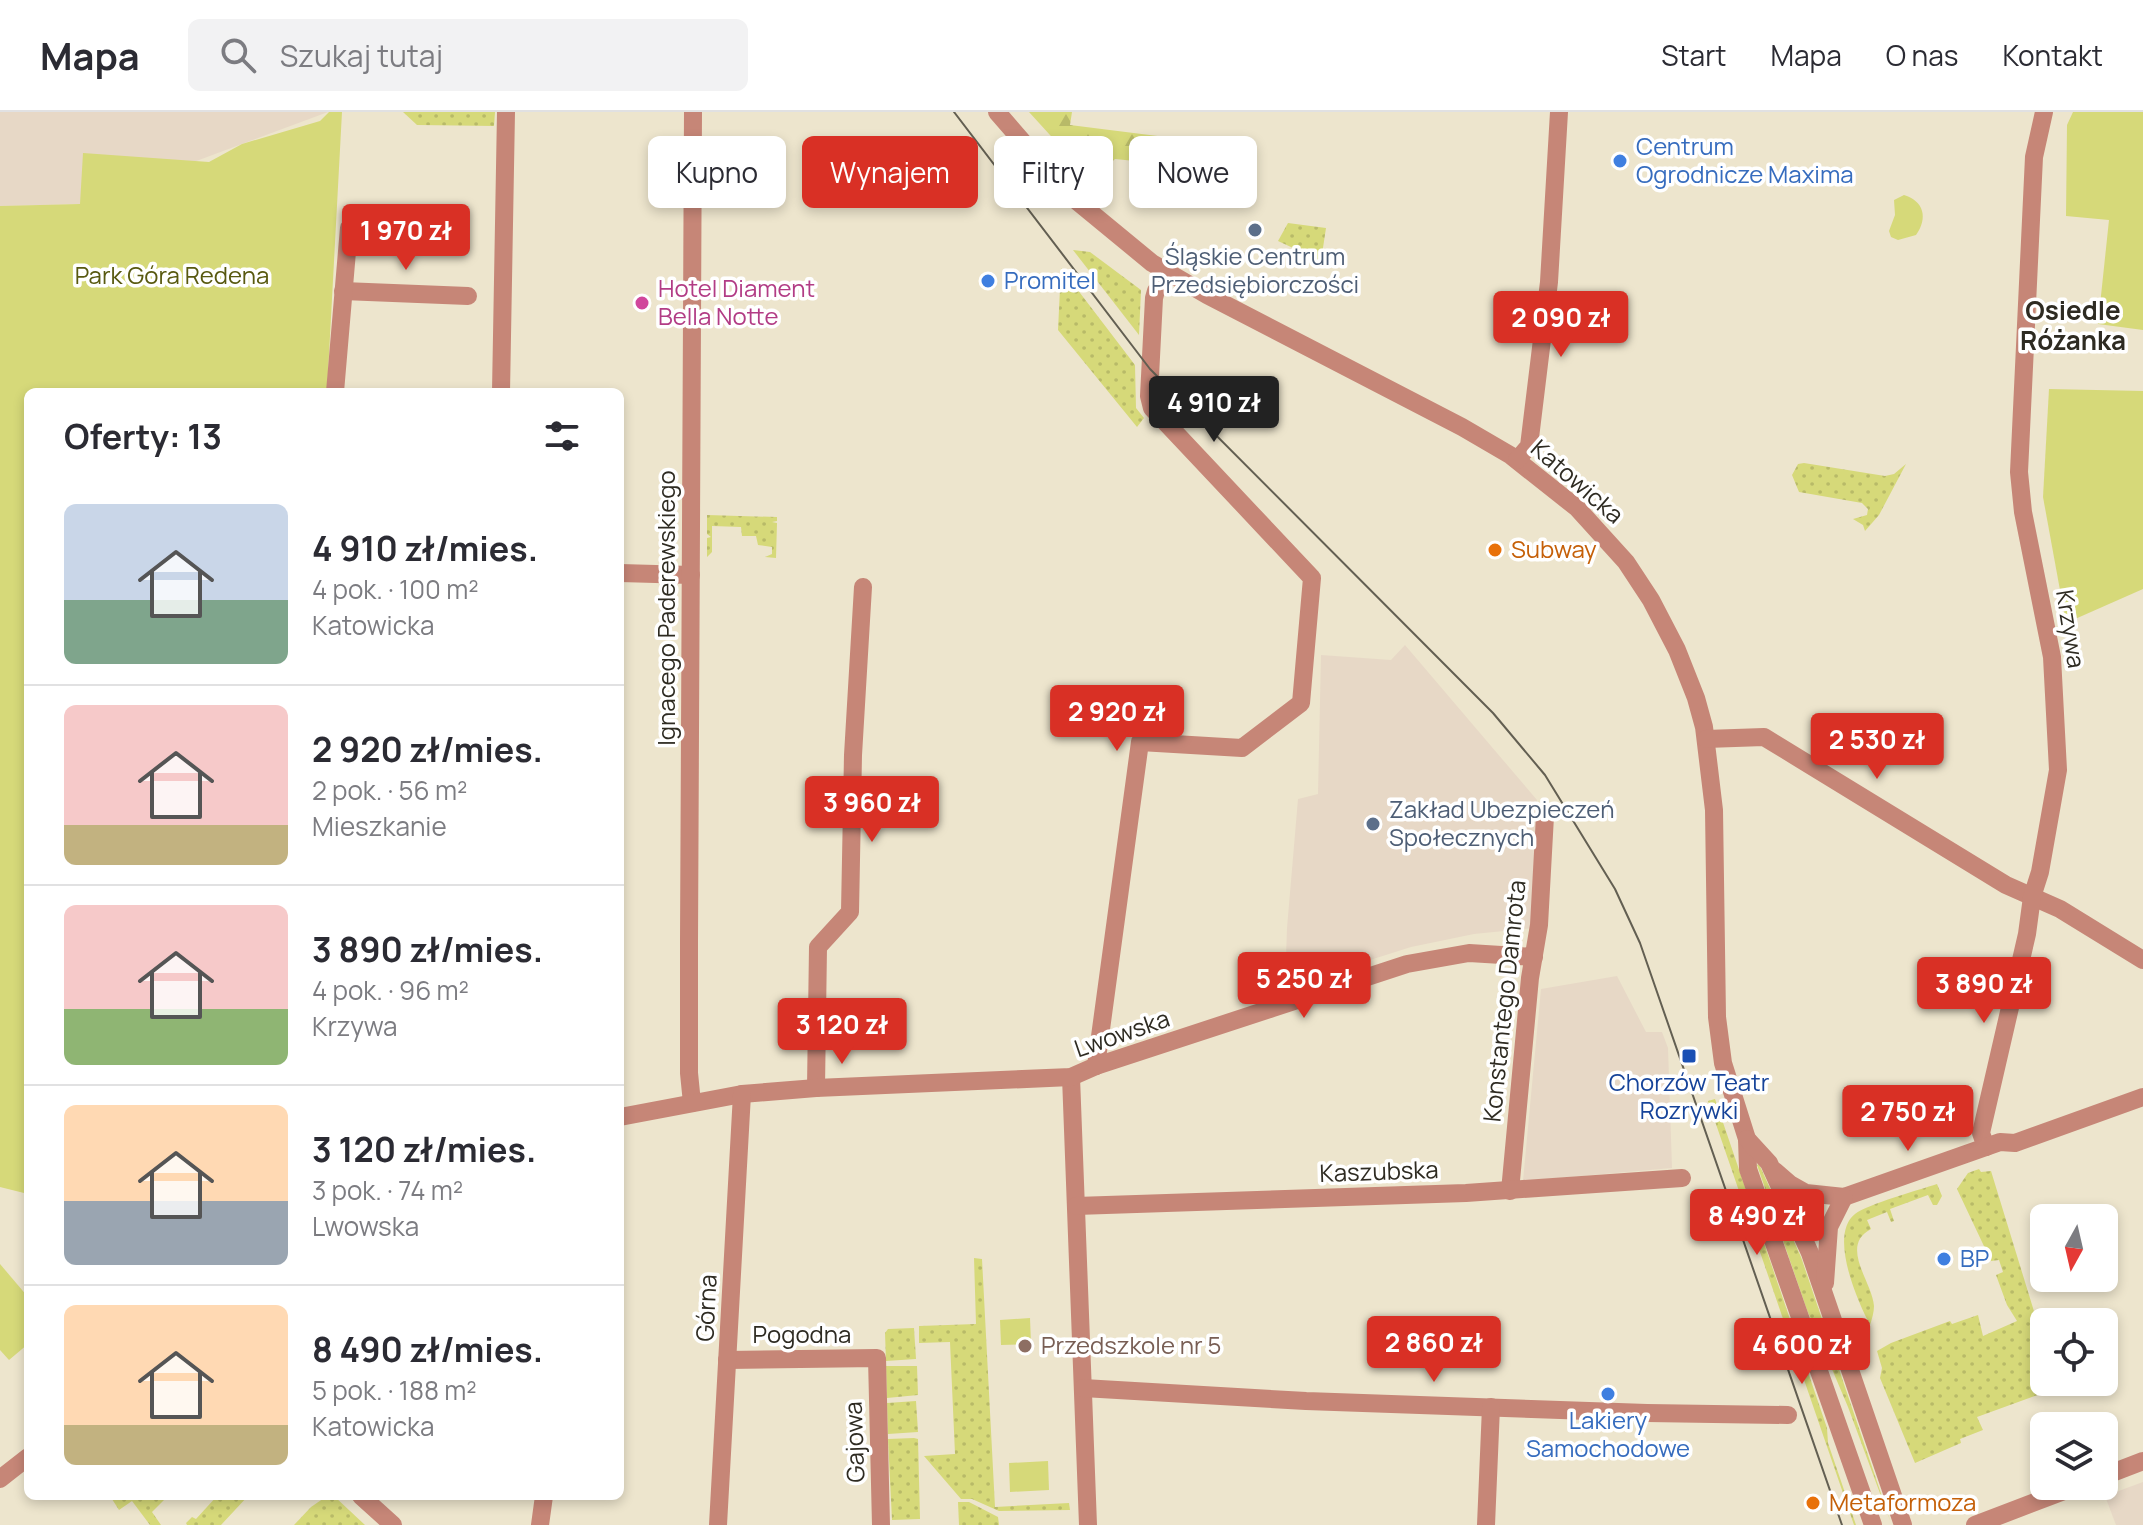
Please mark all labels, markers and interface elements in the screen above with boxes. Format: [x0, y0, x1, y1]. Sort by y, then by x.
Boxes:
search box [188, 19, 748, 91]
text: Mapa [40, 29, 140, 81]
icon: search [216, 33, 260, 77]
text: Szukaj tutaj [280, 35, 443, 76]
text: Start [1661, 36, 1726, 74]
text: Mapa [1770, 36, 1842, 74]
text: O nas [1886, 36, 1958, 74]
text: Kontakt [2002, 36, 2103, 74]
place label: Centrum Ogrodnicze Maxima [1636, 129, 1854, 190]
chip: Kupno [648, 136, 786, 208]
chip: Wynajem [802, 136, 978, 208]
chip: Filtry [994, 136, 1113, 208]
chip: Nowe [1129, 136, 1257, 208]
marker: Centrum Ogrodnicze Maxima [1611, 152, 1629, 170]
pin: 1 970 zł [323, 204, 489, 272]
text: 1 970 zł [360, 212, 452, 248]
marker: Śląskie Centrum Przedsiębiorczości [1246, 221, 1264, 239]
place label: Śląskie Centrum Przedsiębiorczości [1151, 239, 1359, 300]
park label: Park Góra Redena [75, 258, 269, 291]
place label: Promitel [1004, 263, 1096, 296]
place label: Hotel Diament Bella Notte [658, 271, 815, 332]
marker: Promitel [979, 272, 997, 290]
pin: 2 090 zł [1478, 291, 1644, 359]
district label: Osiedle Różanka [2020, 292, 2126, 358]
marker: Hotel Diament Bella Notte [633, 294, 651, 312]
text: 2 090 zł [1511, 299, 1611, 335]
pin: 4 910 zł [1131, 376, 1297, 444]
text: 4 910 zł [1167, 384, 1261, 420]
text: Oferty: 13 [64, 413, 222, 459]
icon: filters [540, 414, 584, 458]
street label: Katowicka [1525, 431, 1631, 530]
street label: Ignacego Paderewskiego [649, 470, 682, 746]
text: 4 910 zł/mies. [312, 525, 538, 571]
place label: Subway [1511, 532, 1597, 565]
icon: home [128, 536, 224, 632]
marker: Subway [1486, 541, 1504, 559]
text: 4 pok. · 100 m² [312, 571, 479, 607]
street label: Krzywa [2049, 587, 2094, 670]
text: Katowicka [312, 607, 434, 643]
pin: 2 920 zł [1034, 685, 1200, 753]
text: 2 920 zł [1068, 693, 1166, 729]
pin: 2 530 zł [1794, 713, 1960, 781]
text: 2 530 zł [1829, 721, 1925, 757]
text: 2 920 zł/mies. [312, 726, 543, 772]
icon: home [128, 737, 224, 833]
text: 2 pok. · 56 m² [312, 772, 467, 808]
pin: 3 960 zł [789, 776, 955, 844]
text: 3 960 zł [823, 784, 921, 820]
place label: Zakład Ubezpieczeń Społecznych [1389, 792, 1615, 853]
text: Mieszkanie [312, 808, 447, 844]
marker: Zakład Ubezpieczeń Społecznych [1364, 815, 1382, 833]
street label: Konstantego Damrota [1474, 878, 1533, 1124]
text: 3 890 zł/mies. [312, 926, 543, 972]
icon: home [128, 937, 224, 1033]
pin: 5 250 zł [1221, 952, 1387, 1020]
pin: 3 890 zł [1901, 957, 2067, 1025]
text: 5 250 zł [1256, 960, 1352, 996]
text: 3 890 zł [1935, 965, 2033, 1001]
text: 4 pok. · 96 m² [312, 972, 469, 1008]
pin: 3 120 zł [759, 998, 925, 1066]
street label: Lwowska [1069, 1001, 1174, 1064]
text: 3 120 zł [796, 1006, 888, 1042]
text: Krzywa [312, 1008, 397, 1044]
marker: Chorzów Teatr Rozrywki [1680, 1047, 1698, 1065]
place label: Chorzów Teatr Rozrywki [1609, 1065, 1770, 1126]
pin: 2 750 zł [1825, 1085, 1991, 1153]
text: 2 750 zł [1860, 1093, 1956, 1129]
text: 3 120 zł/mies. [312, 1126, 536, 1172]
icon: home [128, 1137, 224, 1233]
street label: Kaszubska [1319, 1152, 1439, 1189]
text: 3 pok. · 74 m² [312, 1172, 463, 1208]
pin: 8 490 zł [1674, 1189, 1840, 1257]
text: 8 490 zł [1708, 1197, 1806, 1233]
north arrow [2030, 1204, 2118, 1292]
map controls [2030, 1204, 2118, 1500]
text: Lwowska [312, 1208, 419, 1244]
place label: BP [1960, 1241, 1989, 1274]
marker: BP [1935, 1250, 1953, 1268]
street label: Górna [687, 1273, 724, 1342]
button: locate [2030, 1308, 2118, 1396]
pin: 2 860 zł [1351, 1316, 1517, 1384]
street label: Pogodna [753, 1317, 851, 1350]
pin: 4 600 zł [1719, 1318, 1885, 1386]
text: 2 860 zł [1385, 1324, 1483, 1360]
text: 8 490 zł/mies. [312, 1326, 543, 1372]
text: 4 600 zł [1752, 1326, 1852, 1362]
place label: Przedszkole nr 5 [1041, 1328, 1221, 1361]
icon: home [128, 1337, 224, 1433]
marker: Przedszkole nr 5 [1016, 1337, 1034, 1355]
text: 5 pok. · 188 m² [312, 1372, 477, 1408]
marker: Lakiery Samochodowe [1599, 1385, 1617, 1403]
street label: Gajowa [836, 1401, 871, 1483]
place label: Lakiery Samochodowe [1526, 1403, 1690, 1464]
text: Katowicka [312, 1408, 434, 1444]
button: layers [2030, 1412, 2118, 1500]
place label: Metaformoza [1829, 1485, 1976, 1518]
marker: Metaformoza [1804, 1494, 1822, 1512]

